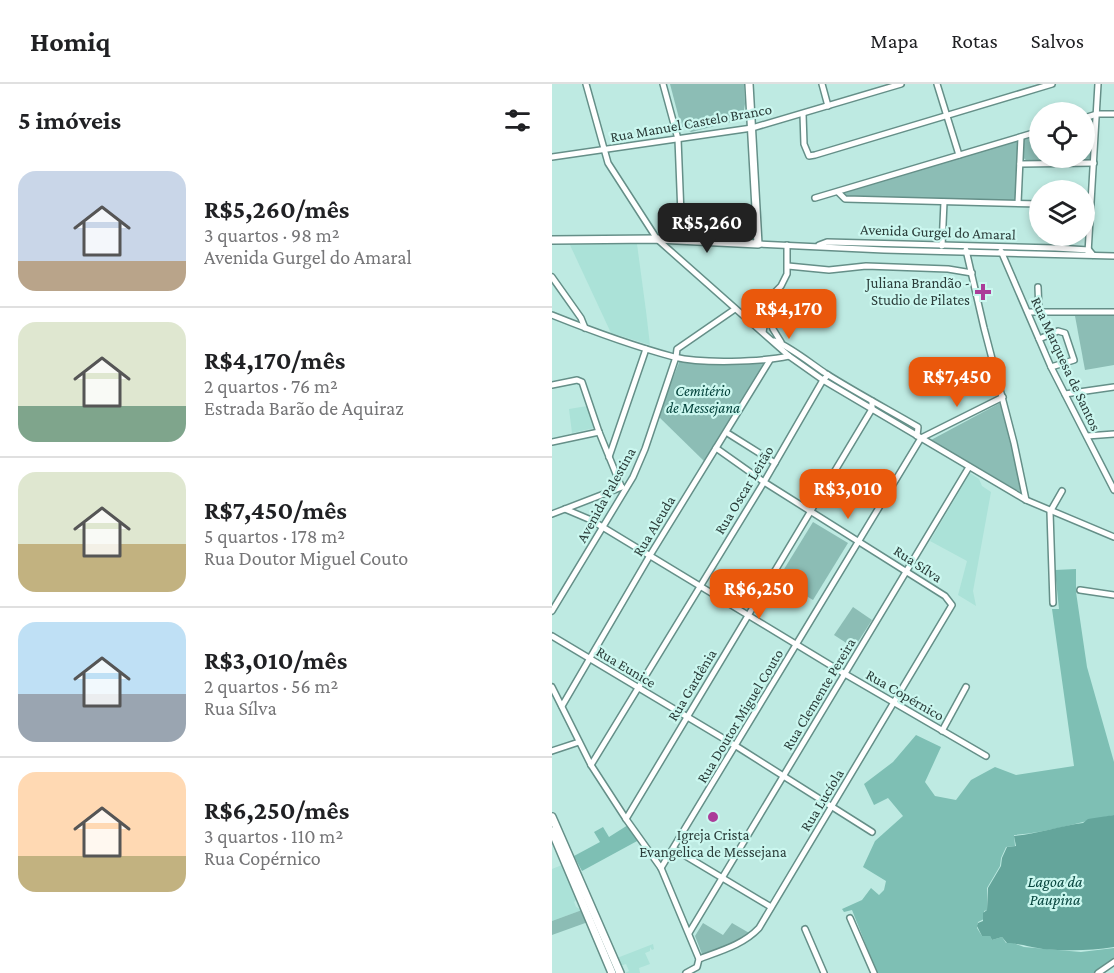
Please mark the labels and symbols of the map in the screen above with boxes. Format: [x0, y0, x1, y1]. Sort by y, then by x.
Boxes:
street label: Rua Manuel Castelo Branco [609, 101, 773, 145]
pin: R$5,260 [652, 203, 762, 254]
street label: Avenida Gurgel do Amaral [860, 221, 1016, 244]
place label: Juliana Brandão - Studio de Pilates [864, 275, 970, 308]
marker: Juliana Brandão - Studio de Pilates [974, 283, 992, 301]
pin: R$4,170 [734, 289, 844, 340]
street label: Rua Marquesa de Santos [1027, 295, 1104, 434]
pin: R$7,450 [902, 357, 1012, 408]
park label: Cemitério de Messejana [666, 383, 740, 417]
street label: Rua Oscar Leitão [711, 443, 777, 537]
street label: Avenida Palestina [573, 445, 639, 545]
pin: R$3,010 [793, 469, 903, 520]
street label: Rua Aleuda [630, 493, 678, 559]
street label: Rua Sílva [891, 542, 945, 586]
pin: R$6,250 [704, 569, 814, 620]
street label: Rua Clemente Pereira [779, 635, 859, 753]
street label: Rua Eunice [593, 643, 659, 691]
street label: Rua Gardênia [664, 646, 720, 724]
street label: Rua Doutor Miguel Couto [694, 646, 787, 786]
street label: Rua Copérnico [863, 666, 947, 725]
street label: Rua Lucíola [797, 766, 847, 834]
marker: Igreja Crista Evangelica de Messejana [706, 810, 720, 824]
place label: Igreja Crista Evangelica de Messejana [639, 827, 787, 861]
water label: Lagoa da Paupina [1028, 873, 1083, 909]

